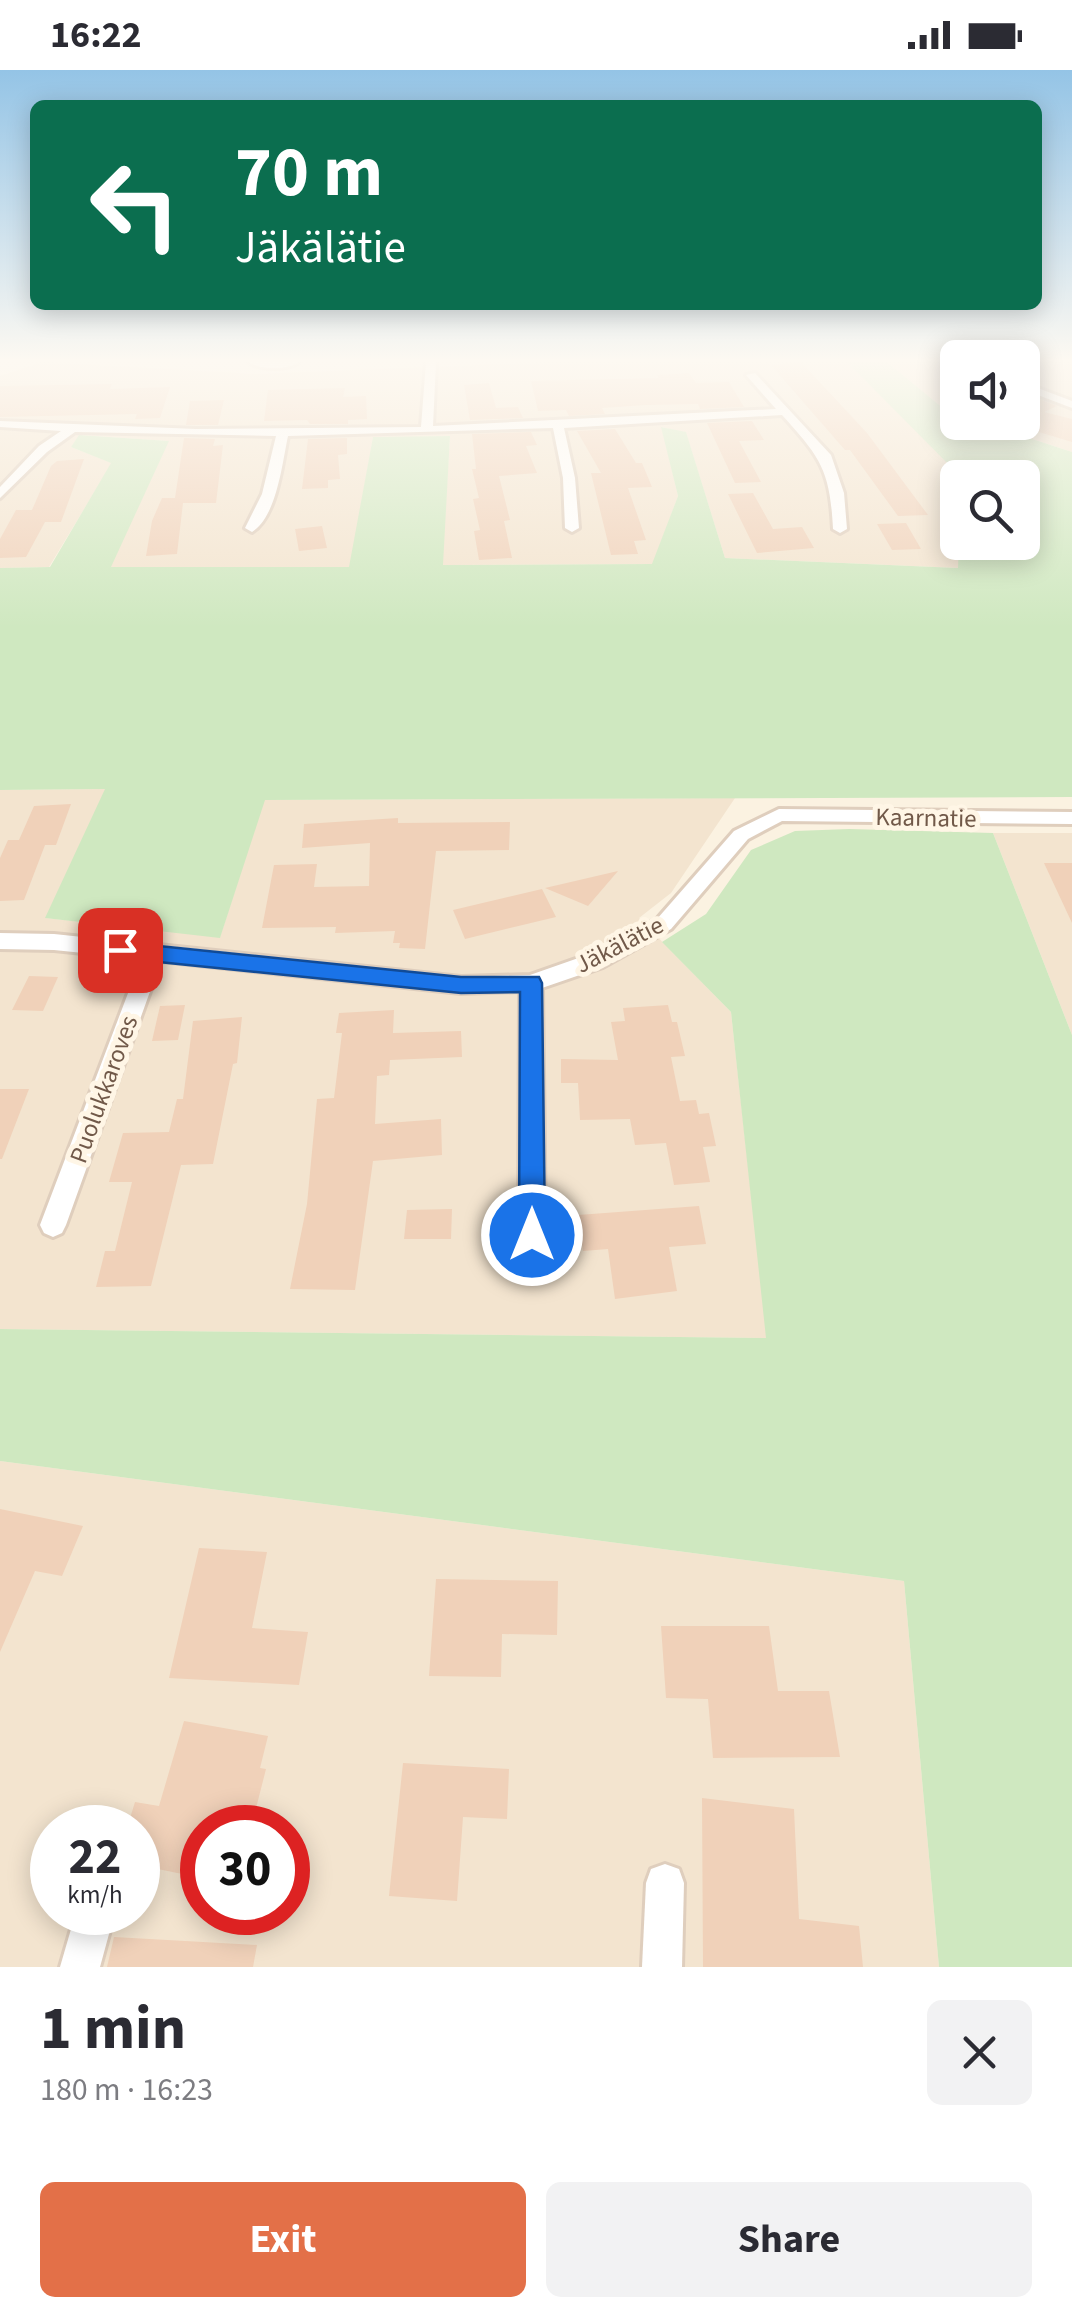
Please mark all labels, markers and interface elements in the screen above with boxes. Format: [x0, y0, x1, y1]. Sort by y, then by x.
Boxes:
text: 16:22 [50, 8, 142, 62]
text: 70 m [235, 123, 383, 223]
icon: left [70, 140, 200, 270]
text: Jäkälätie [235, 216, 406, 280]
map controls [940, 340, 1040, 560]
button: sound [940, 340, 1040, 440]
button: search [940, 460, 1040, 560]
street label: Kaarnatie [875, 799, 977, 837]
street label: Jäkälätie [569, 907, 670, 982]
pin [78, 908, 163, 993]
icon: arrive [93, 923, 148, 978]
street label: Puolukkaroves [61, 1010, 147, 1168]
position arrow [480, 1183, 584, 1287]
speed limit sign: 30 [180, 1805, 310, 1935]
text: 22 [69, 1822, 121, 1893]
text: km/h [67, 1877, 123, 1913]
text: 1 min [40, 1987, 186, 2072]
button: close [927, 2000, 1032, 2105]
text: 180 m · 16:23 [40, 2067, 213, 2113]
button: Exit [40, 2182, 526, 2297]
button: Share [546, 2182, 1032, 2297]

